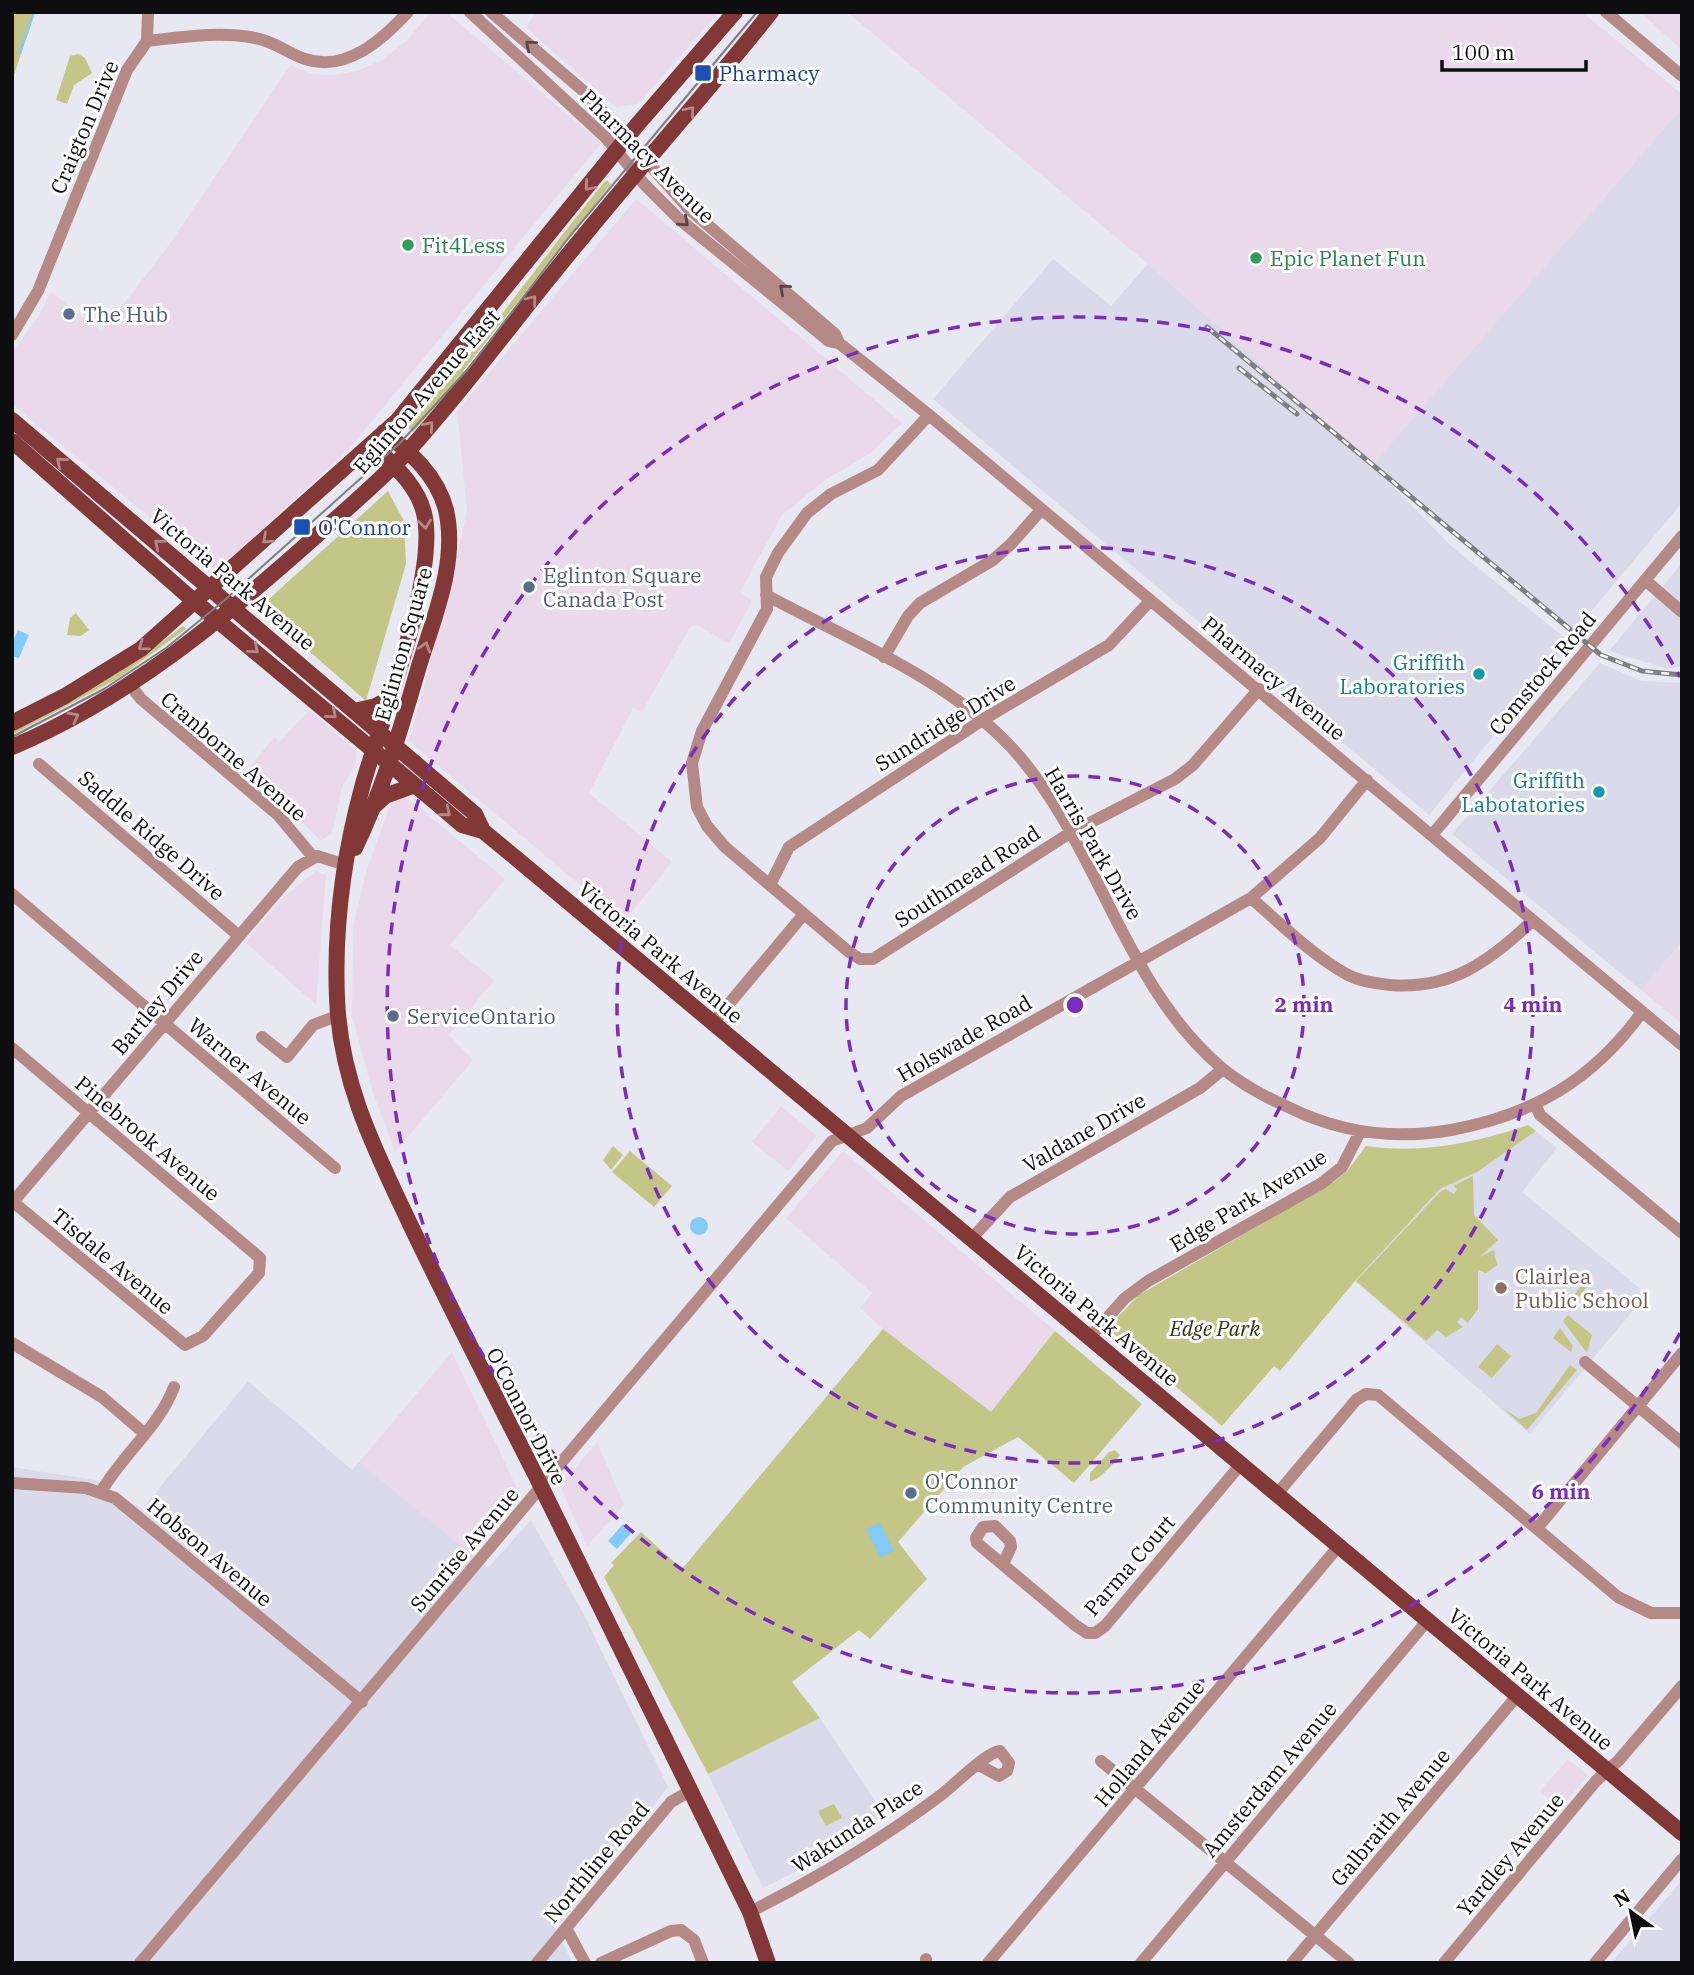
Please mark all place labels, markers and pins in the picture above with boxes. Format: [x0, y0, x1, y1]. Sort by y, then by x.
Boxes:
place label: Pharmacy [719, 59, 820, 87]
marker: Pharmacy [693, 63, 713, 83]
place label: Fit4Less [422, 231, 505, 259]
marker: Fit4Less [400, 237, 416, 253]
place label: Epic Planet Fun [1270, 244, 1426, 272]
marker: Epic Planet Fun [1248, 250, 1264, 266]
place label: The Hub [83, 300, 168, 328]
marker: The Hub [61, 306, 77, 322]
place label: O'Connor [318, 513, 412, 541]
marker: O'Connor [292, 517, 312, 537]
place label: Eglinton Square Canada Post [543, 561, 702, 613]
marker: Eglinton Square Canada Post [521, 579, 537, 595]
place label: Griffith Laboratories [1339, 648, 1465, 700]
marker: Griffith Laboratories [1471, 666, 1487, 682]
place label: Griffith Labotatories [1461, 766, 1585, 818]
marker: Griffith Labotatories [1591, 784, 1607, 800]
centre of rings [1063, 993, 1087, 1017]
place label: ServiceOntario [407, 1002, 556, 1030]
marker: ServiceOntario [385, 1008, 401, 1024]
place label: Clairlea Public School [1515, 1262, 1649, 1314]
marker: Clairlea Public School [1493, 1280, 1509, 1296]
place label: O'Connor Community Centre [925, 1467, 1113, 1519]
marker: O'Connor Community Centre [903, 1485, 919, 1501]

